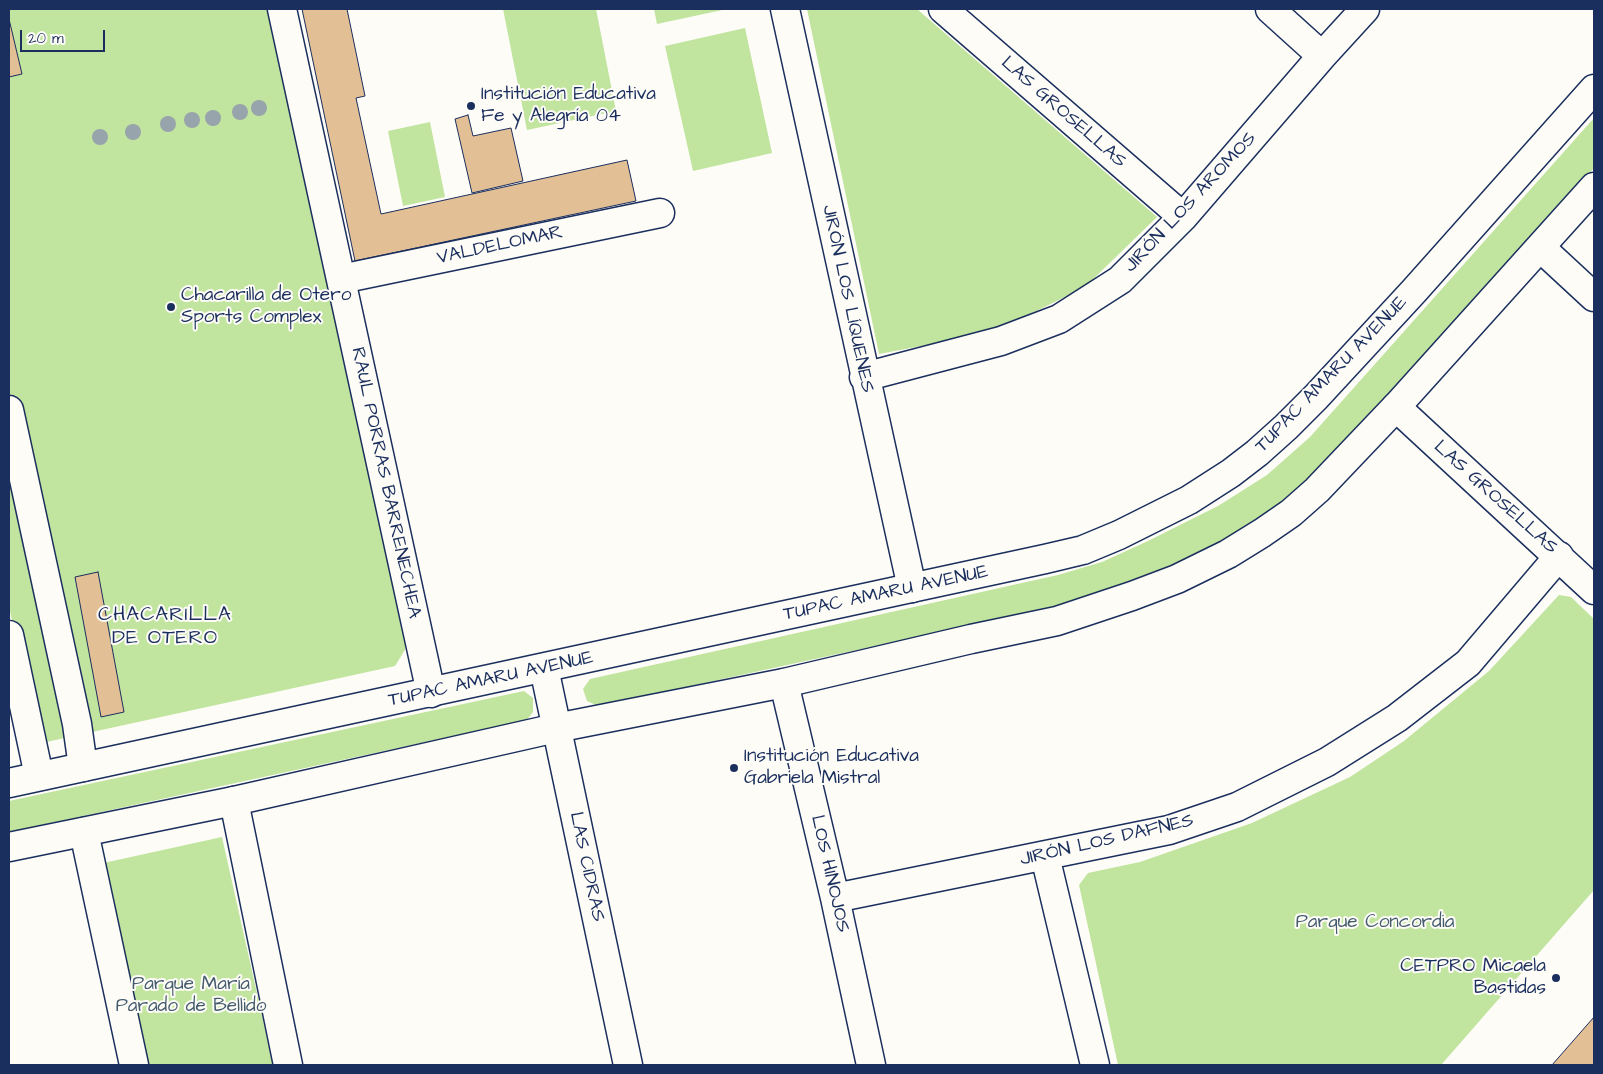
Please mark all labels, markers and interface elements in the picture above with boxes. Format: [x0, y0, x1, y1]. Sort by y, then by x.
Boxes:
scale bar [22, 20, 108, 52]
text: 20 m [28, 28, 64, 49]
street label: LAS GROSELLAS [996, 52, 1130, 174]
place label: Institución Educativa Fe y Alegría 04 [481, 84, 656, 128]
marker: Institución Educativa Fe y Alegría 04 [465, 100, 477, 112]
street label: JIRÓN LOS AROMOS [1120, 128, 1262, 278]
street label: JIRÓN LOS LÍQUENES [816, 203, 878, 395]
street label: VALDELOMAR [435, 222, 565, 270]
place label: Chacarilla de Otero Sports Complex [181, 285, 351, 329]
street label: TUPAC AMARU AVENUE [1251, 292, 1413, 458]
marker: Chacarilla de Otero Sports Complex [165, 301, 177, 313]
street label: RAUL PORRAS BARRENECHEA [345, 345, 425, 621]
street label: LAS GROSELLAS [1428, 436, 1562, 560]
street label: TUPAC AMARU AVENUE [781, 561, 991, 627]
district label: CHACARILLA DE OTERO [97, 604, 233, 651]
street label: TUPAC AMARU AVENUE [386, 647, 596, 713]
place label: Institución Educativa Gabriela Mistral [744, 746, 919, 790]
marker: Institución Educativa Gabriela Mistral [728, 762, 740, 774]
street label: LAS CIDRAS [563, 810, 609, 924]
street label: JIRÓN LOS DAFNES [1018, 810, 1196, 872]
street label: LOS HINOJOS [804, 813, 854, 935]
park label: Parque Concordia [1296, 912, 1454, 934]
place label: CETPRO Micaela Bastidas [1400, 956, 1546, 1000]
marker: CETPRO Micaela Bastidas [1550, 972, 1562, 984]
park label: Parque María Parado de Bellido [116, 974, 266, 1018]

